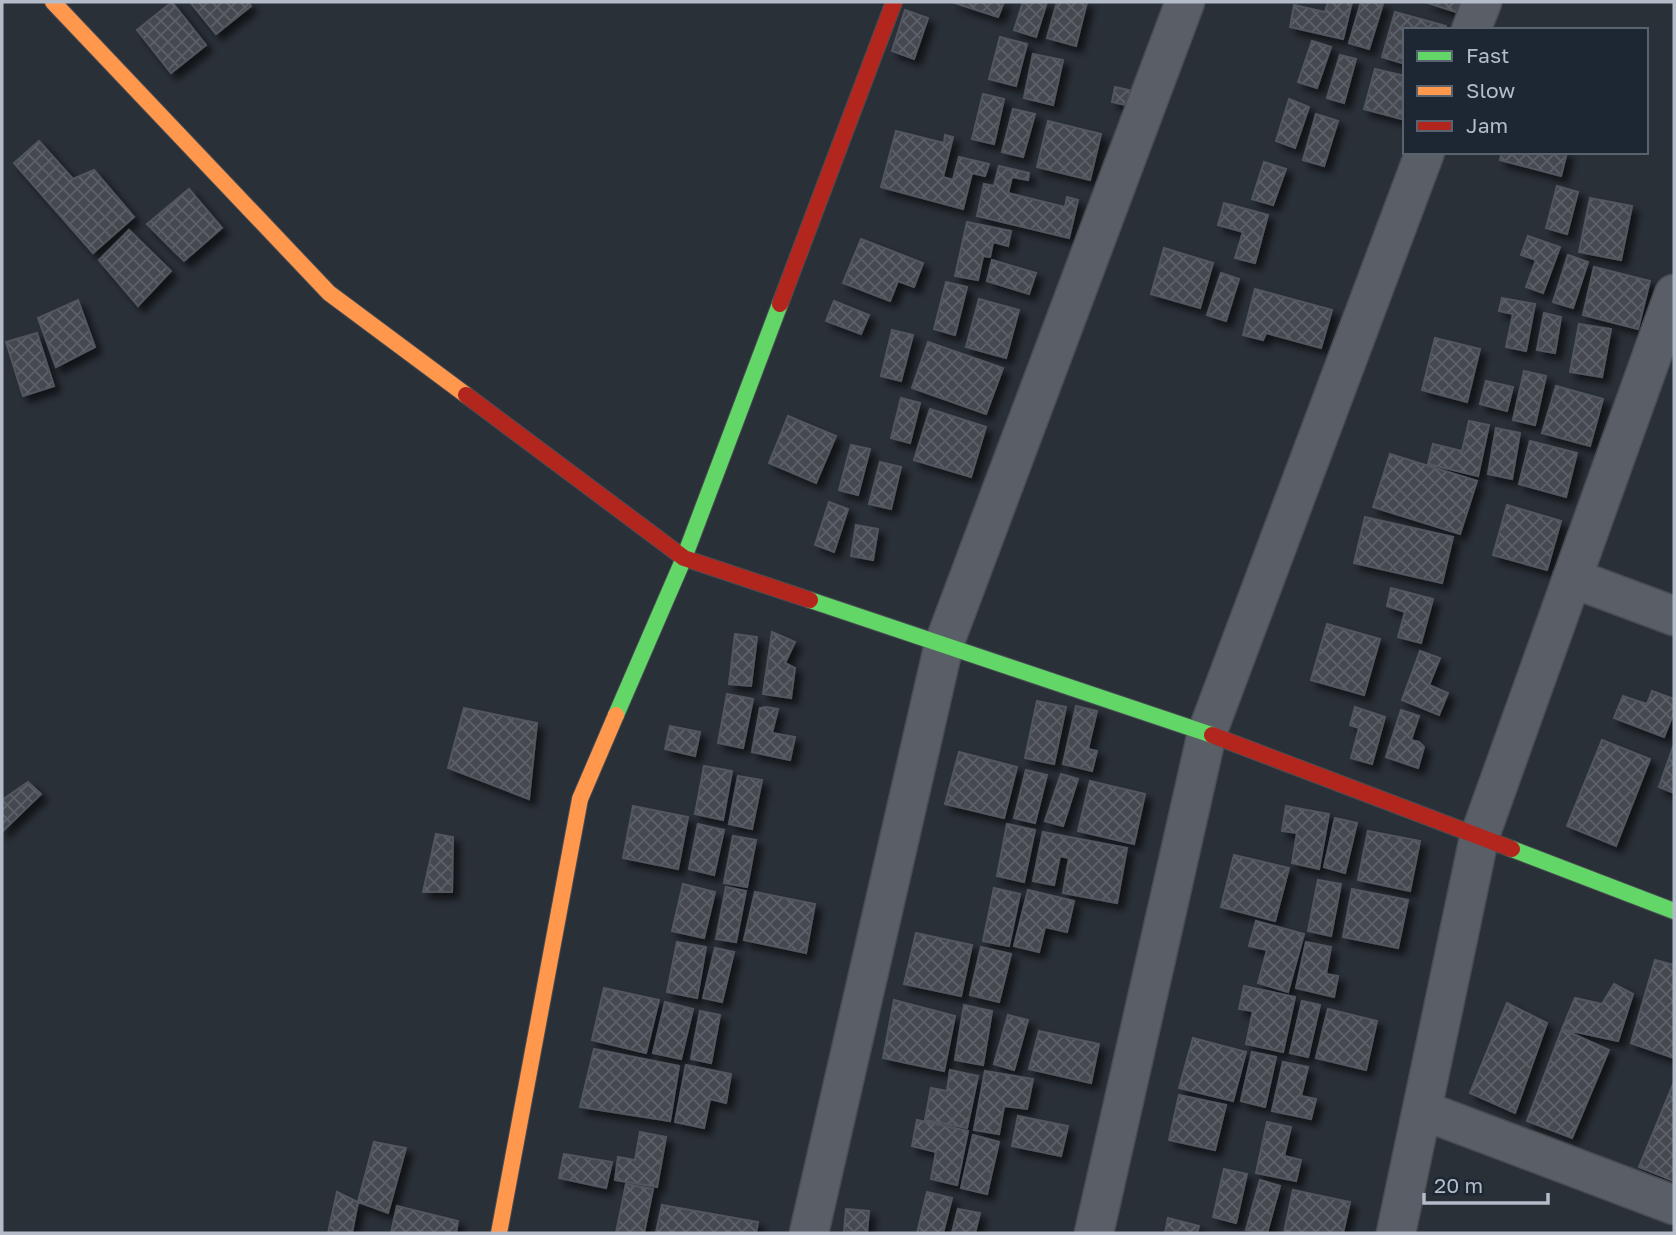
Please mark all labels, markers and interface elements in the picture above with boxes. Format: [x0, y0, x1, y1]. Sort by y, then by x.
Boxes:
legend [1403, 28, 1648, 154]
text: Fast [1466, 42, 1509, 68]
text: Slow [1466, 77, 1515, 103]
text: Jam [1466, 112, 1508, 138]
scale bar [1424, 1162, 1548, 1206]
text: 20 m [1434, 1172, 1483, 1198]

